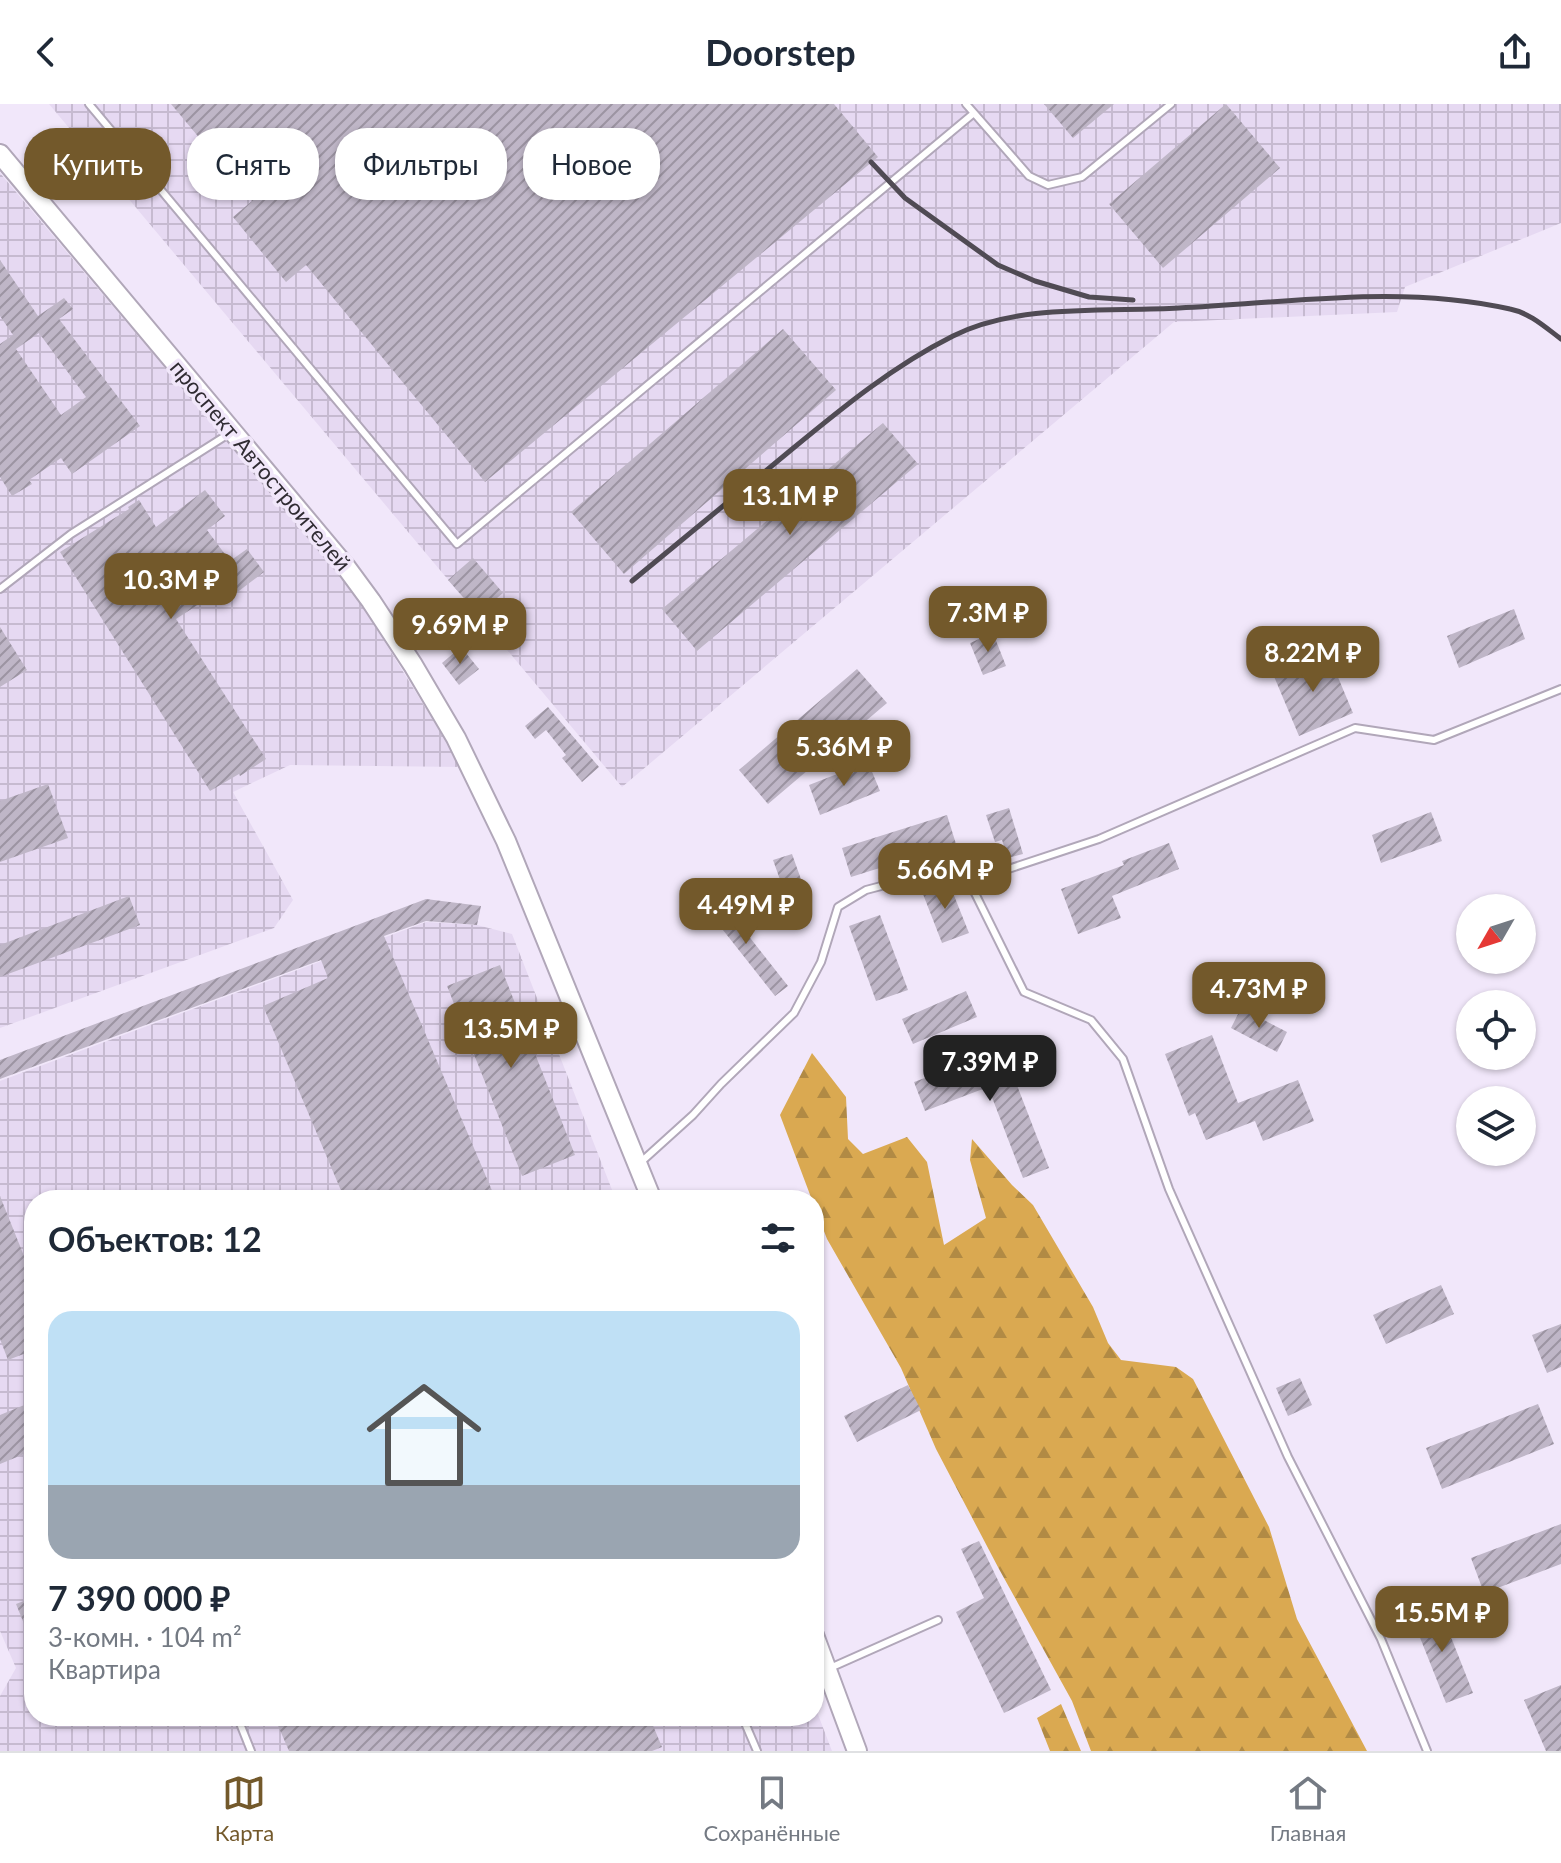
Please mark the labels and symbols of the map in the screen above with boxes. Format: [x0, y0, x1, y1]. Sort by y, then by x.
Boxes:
street label: проспект Автостроителей [165, 354, 357, 576]
pin: 13.1M ₽ [716, 469, 864, 537]
pin: 10.3M ₽ [97, 553, 245, 621]
pin: 7.3M ₽ [923, 586, 1053, 654]
pin: 9.69M ₽ [386, 598, 534, 666]
pin: 8.22M ₽ [1239, 626, 1387, 694]
pin: 5.36M ₽ [770, 720, 918, 788]
pin: 5.66M ₽ [871, 843, 1019, 911]
pin: 4.49M ₽ [672, 878, 820, 946]
north arrow [1456, 894, 1536, 974]
pin: 4.73M ₽ [1185, 962, 1333, 1030]
pin: 13.5M ₽ [437, 1002, 585, 1070]
pin: 7.39M ₽ [916, 1035, 1064, 1103]
pin: 15.5M ₽ [1368, 1586, 1516, 1654]

